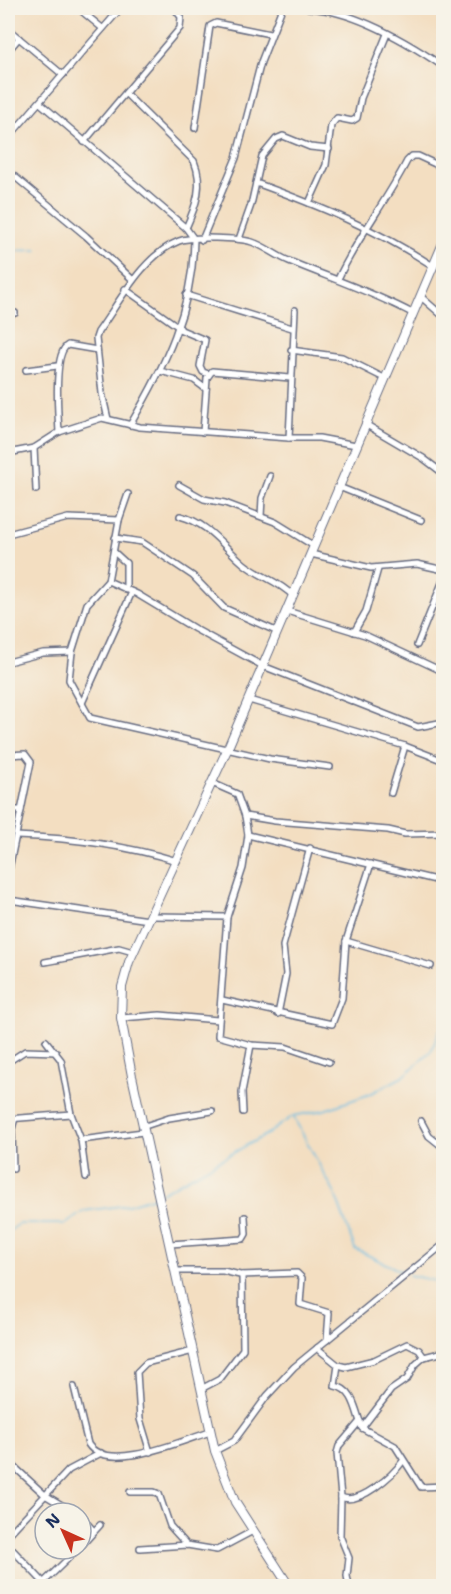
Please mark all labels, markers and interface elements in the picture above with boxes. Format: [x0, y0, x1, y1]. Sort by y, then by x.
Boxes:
north arrow [33, 1501, 93, 1561]
text: N [41, 1509, 65, 1533]

